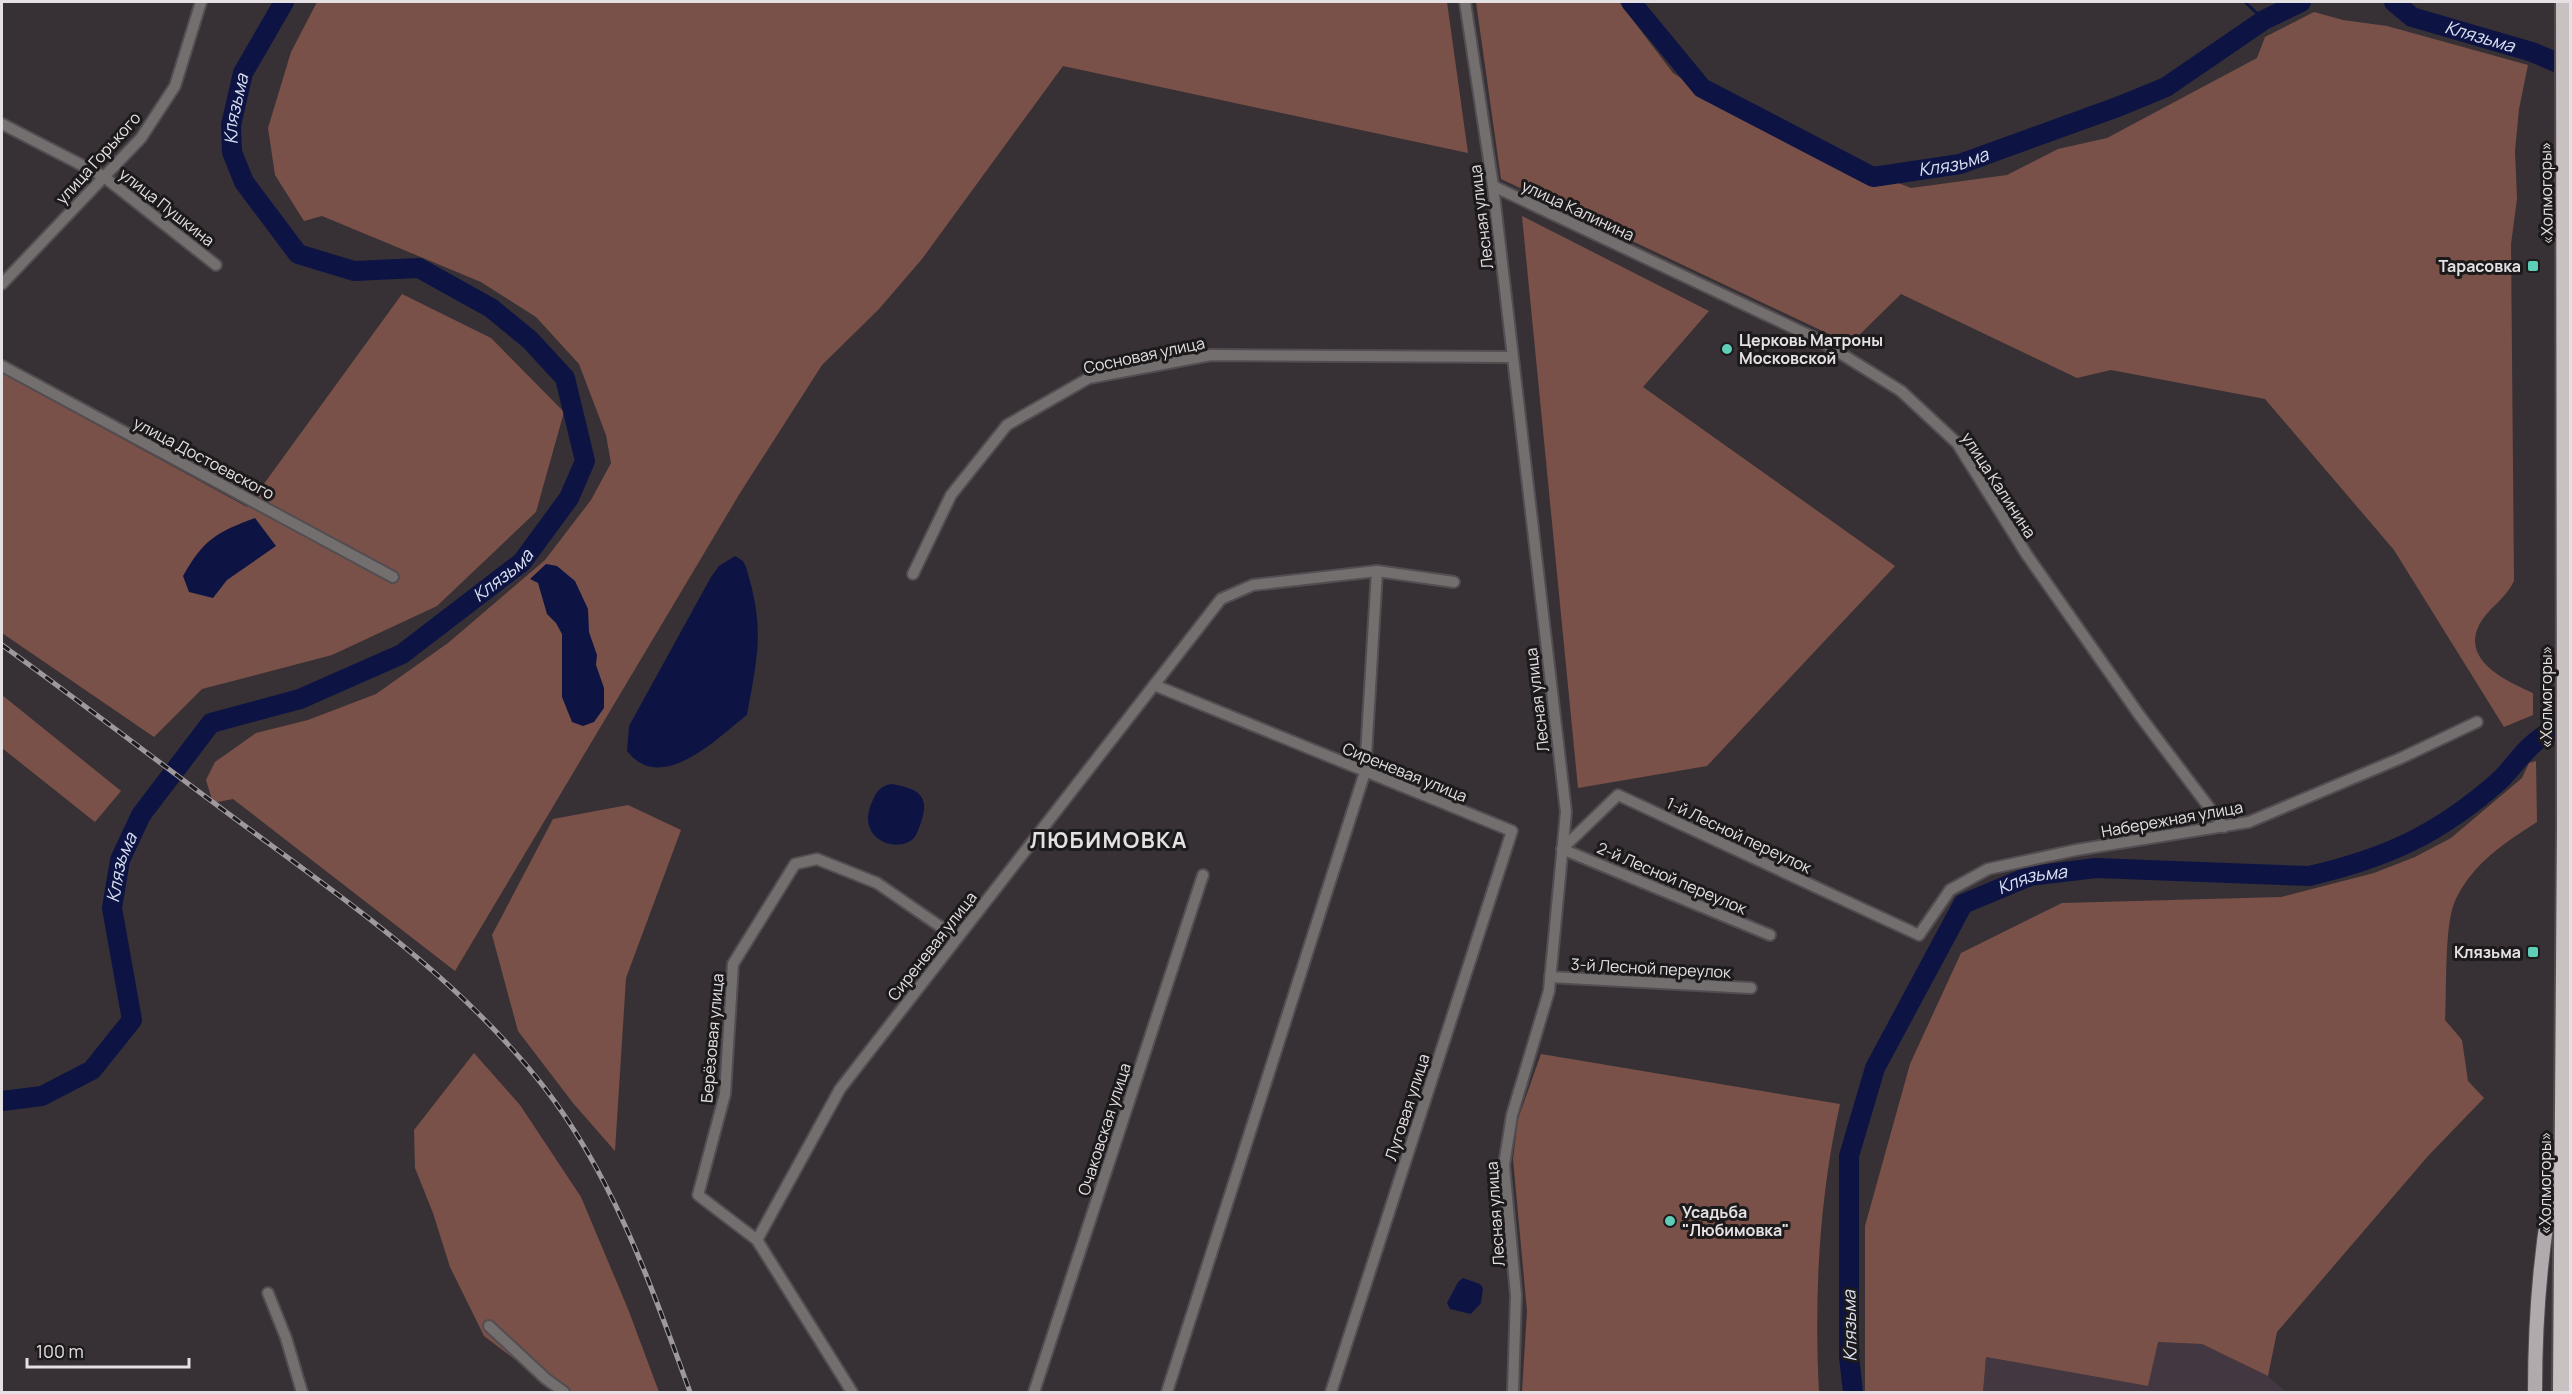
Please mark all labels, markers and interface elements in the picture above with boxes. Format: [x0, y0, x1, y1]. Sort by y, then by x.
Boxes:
water label: Клязьма [2442, 14, 2519, 58]
water label: Клязьма [218, 70, 254, 145]
street label: улица Горького [51, 107, 145, 209]
water label: Клязьма [1917, 141, 1992, 181]
street label: «Холмогоры» [2534, 141, 2558, 245]
street label: улица Пушкина [115, 163, 219, 251]
street label: Лесная улица [1464, 164, 1498, 270]
street label: улица Калинина [1518, 174, 1638, 246]
place label: Тарасовка [2439, 255, 2521, 277]
marker: Тарасовка [2526, 259, 2540, 273]
place label: Церковь Матроны Московской [1739, 329, 1883, 369]
street label: Сосновая улица [1081, 331, 1207, 379]
marker: Церковь Матроны Московской [1720, 342, 1734, 356]
street label: улица Достоевского [130, 412, 278, 504]
street label: улица Калинина [1957, 428, 2041, 542]
water label: Клязьма [467, 543, 539, 607]
street label: «Холмогоры» [2535, 646, 2557, 748]
street label: Лесная улица [1520, 647, 1554, 753]
street label: Сиреневая улица [1339, 737, 1471, 807]
street label: 1-й Лесной переулок [1663, 792, 1816, 879]
street label: Набережная улица [2099, 796, 2245, 842]
district label: ЛЮБИМОВКА [1030, 825, 1188, 855]
water label: Клязьма [100, 828, 142, 904]
street label: 2-й Лесной переулок [1594, 836, 1751, 920]
water label: Клязьма [1993, 859, 2069, 899]
street label: Сиреневая улица [882, 887, 982, 1005]
place label: Клязьма [2454, 941, 2521, 963]
marker: Клязьма [2526, 945, 2540, 959]
street label: 3-й Лесной переулок [1570, 953, 1733, 983]
street label: Берёзовая улица [695, 972, 729, 1104]
street label: Луговая улица [1379, 1051, 1435, 1163]
street label: Очаковская улица [1072, 1060, 1136, 1198]
street label: «Холмогоры» [2534, 1132, 2556, 1234]
street label: Лесная улица [1480, 1161, 1510, 1267]
place label: Усадьба "Любимовка" [1682, 1201, 1789, 1241]
marker: Усадьба "Любимовка" [1663, 1214, 1677, 1228]
water label: Клязьма [1836, 1289, 1862, 1362]
scale bar [27, 1331, 189, 1369]
text: 100 m [36, 1339, 84, 1363]

